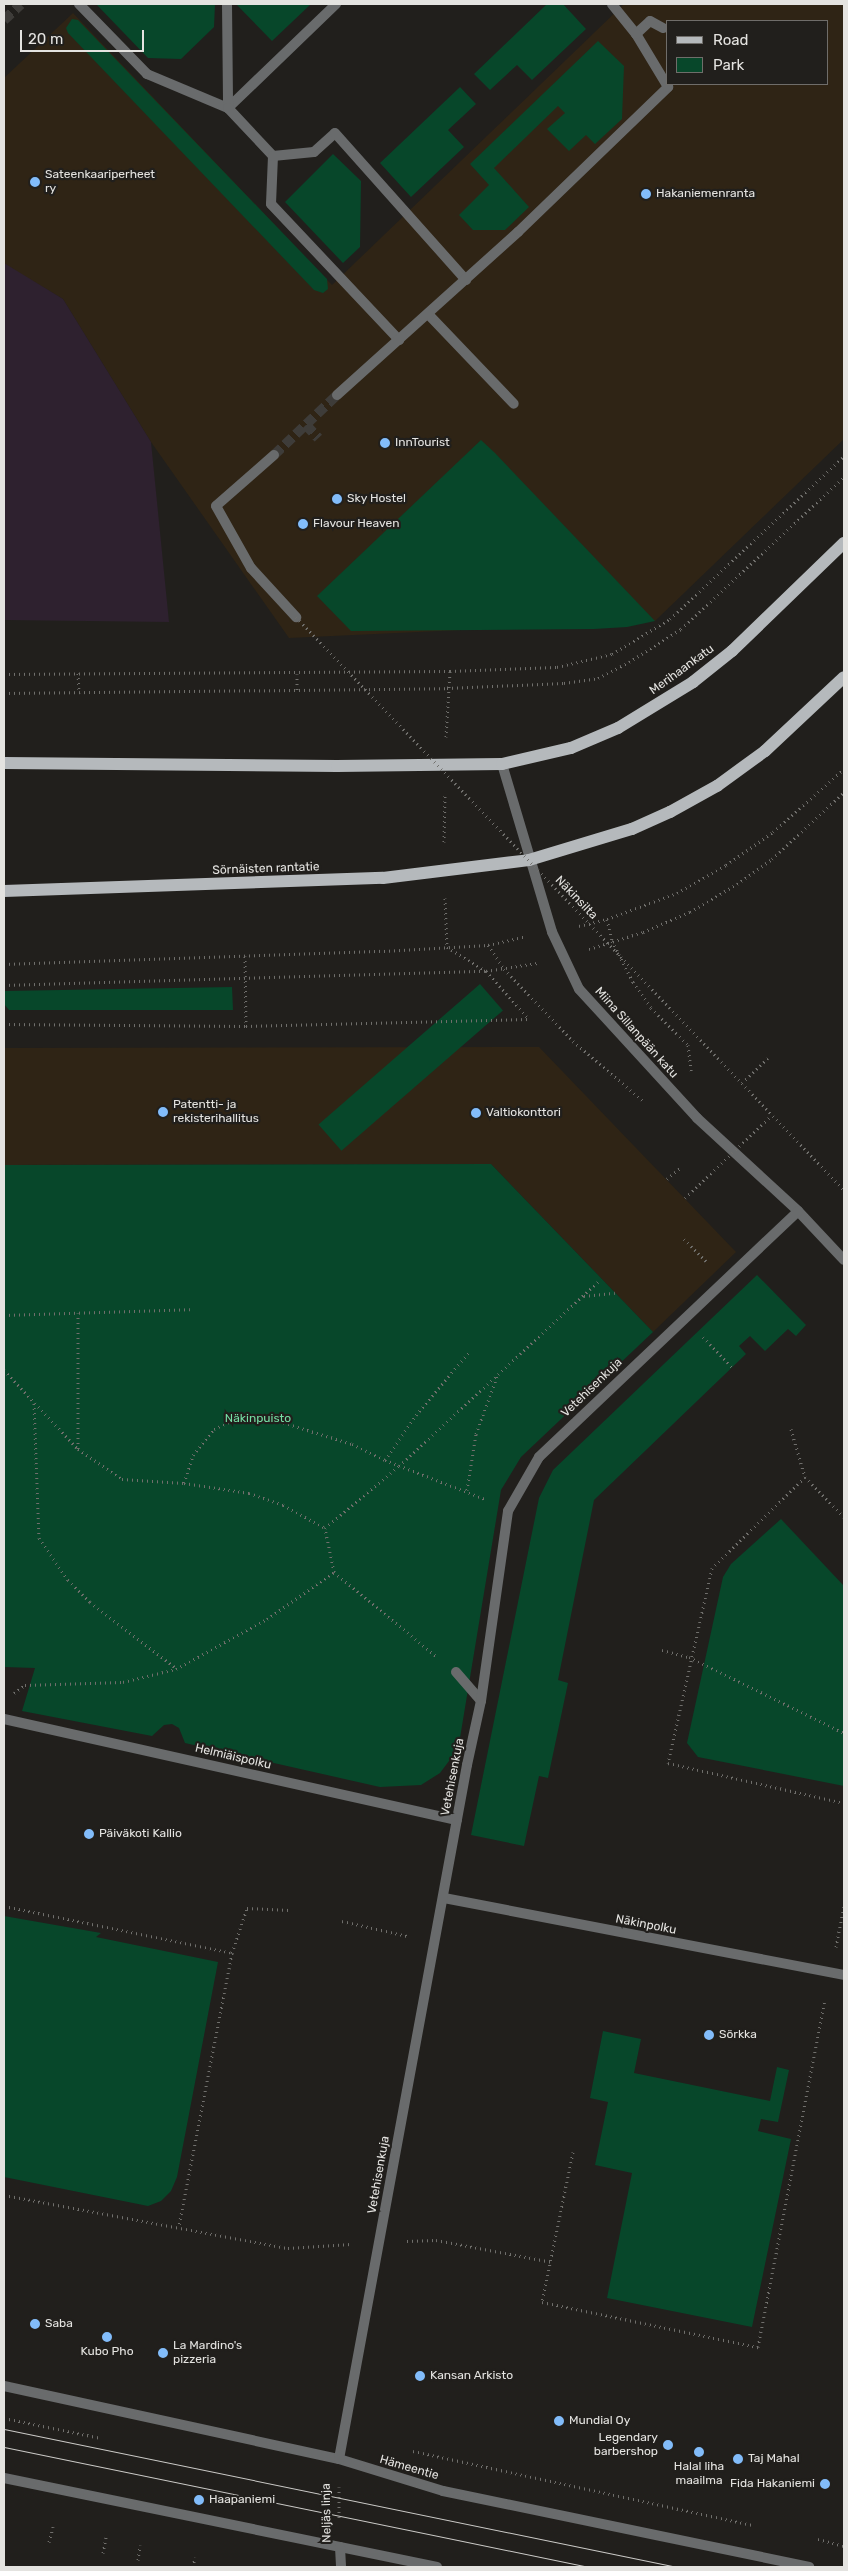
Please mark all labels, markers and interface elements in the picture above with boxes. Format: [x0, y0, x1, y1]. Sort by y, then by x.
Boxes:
scale bar [22, 20, 146, 52]
legend [666, 20, 828, 85]
text: 20 m [28, 30, 63, 48]
text: Road [713, 31, 749, 49]
text: Park [713, 56, 744, 74]
place label: Sateenkaariperheet ry [45, 168, 155, 196]
marker: Sateenkaariperheet ry [29, 176, 41, 188]
place label: Hakaniemenranta [656, 187, 755, 201]
marker: Hakaniemenranta [640, 188, 652, 200]
place label: InnTourist [395, 436, 450, 450]
marker: InnTourist [379, 437, 391, 449]
place label: Sky Hostel [347, 492, 406, 506]
marker: Sky Hostel [331, 493, 343, 505]
place label: Flavour Heaven [313, 517, 400, 531]
marker: Flavour Heaven [297, 518, 309, 530]
street label: Merihaankatu [647, 642, 717, 698]
street label: Sörnäisten rantatie [212, 860, 320, 878]
street label: Näkinsilta [552, 873, 600, 923]
street label: Miina Sillanpään katu [591, 985, 681, 1081]
place label: Patentti- ja rekisterihallitus [173, 1098, 259, 1126]
marker: Patentti- ja rekisterihallitus [157, 1106, 169, 1118]
place label: Valtiokonttori [486, 1106, 561, 1120]
marker: Valtiokonttori [470, 1107, 482, 1119]
street label: Vetehisenkuja [559, 1355, 625, 1421]
park label: Näkinpuisto [225, 1412, 291, 1426]
street label: Vetehisenkuja [438, 1737, 468, 1817]
street label: Helmiäispolku [193, 1741, 273, 1773]
place label: Päiväkoti Kallio [99, 1827, 182, 1841]
marker: Päiväkoti Kallio [83, 1828, 95, 1840]
street label: Näkinpolku [614, 1912, 678, 1938]
place label: Sörkka [719, 2028, 757, 2042]
marker: Sörkka [703, 2029, 715, 2041]
street label: Vetehisenkuja [365, 2135, 393, 2215]
place label: Saba [45, 2317, 73, 2331]
marker: Saba [29, 2318, 41, 2330]
marker: Kubo Pho [101, 2331, 113, 2343]
place label: La Mardino's pizzeria [173, 2339, 242, 2367]
place label: Kubo Pho [80, 2345, 134, 2359]
marker: La Mardino's pizzeria [157, 2347, 169, 2359]
place label: Kansan Arkisto [430, 2369, 513, 2383]
marker: Kansan Arkisto [414, 2370, 426, 2382]
place label: Mundial Oy [569, 2414, 630, 2428]
marker: Mundial Oy [553, 2415, 565, 2427]
place label: Legendary barbershop [594, 2431, 658, 2459]
marker: Legendary barbershop [662, 2439, 674, 2451]
marker: Halal liha maailma [693, 2446, 705, 2458]
place label: Taj Mahal [748, 2452, 800, 2466]
street label: Hämeentie [378, 2453, 440, 2483]
marker: Taj Mahal [732, 2453, 744, 2465]
place label: Halal liha maailma [674, 2460, 724, 2488]
place label: Fida Hakaniemi [730, 2477, 815, 2491]
marker: Fida Hakaniemi [819, 2478, 831, 2490]
street label: Neljäs linja [319, 2483, 335, 2543]
place label: Haapaniemi [209, 2493, 275, 2507]
marker: Haapaniemi [193, 2494, 205, 2506]

